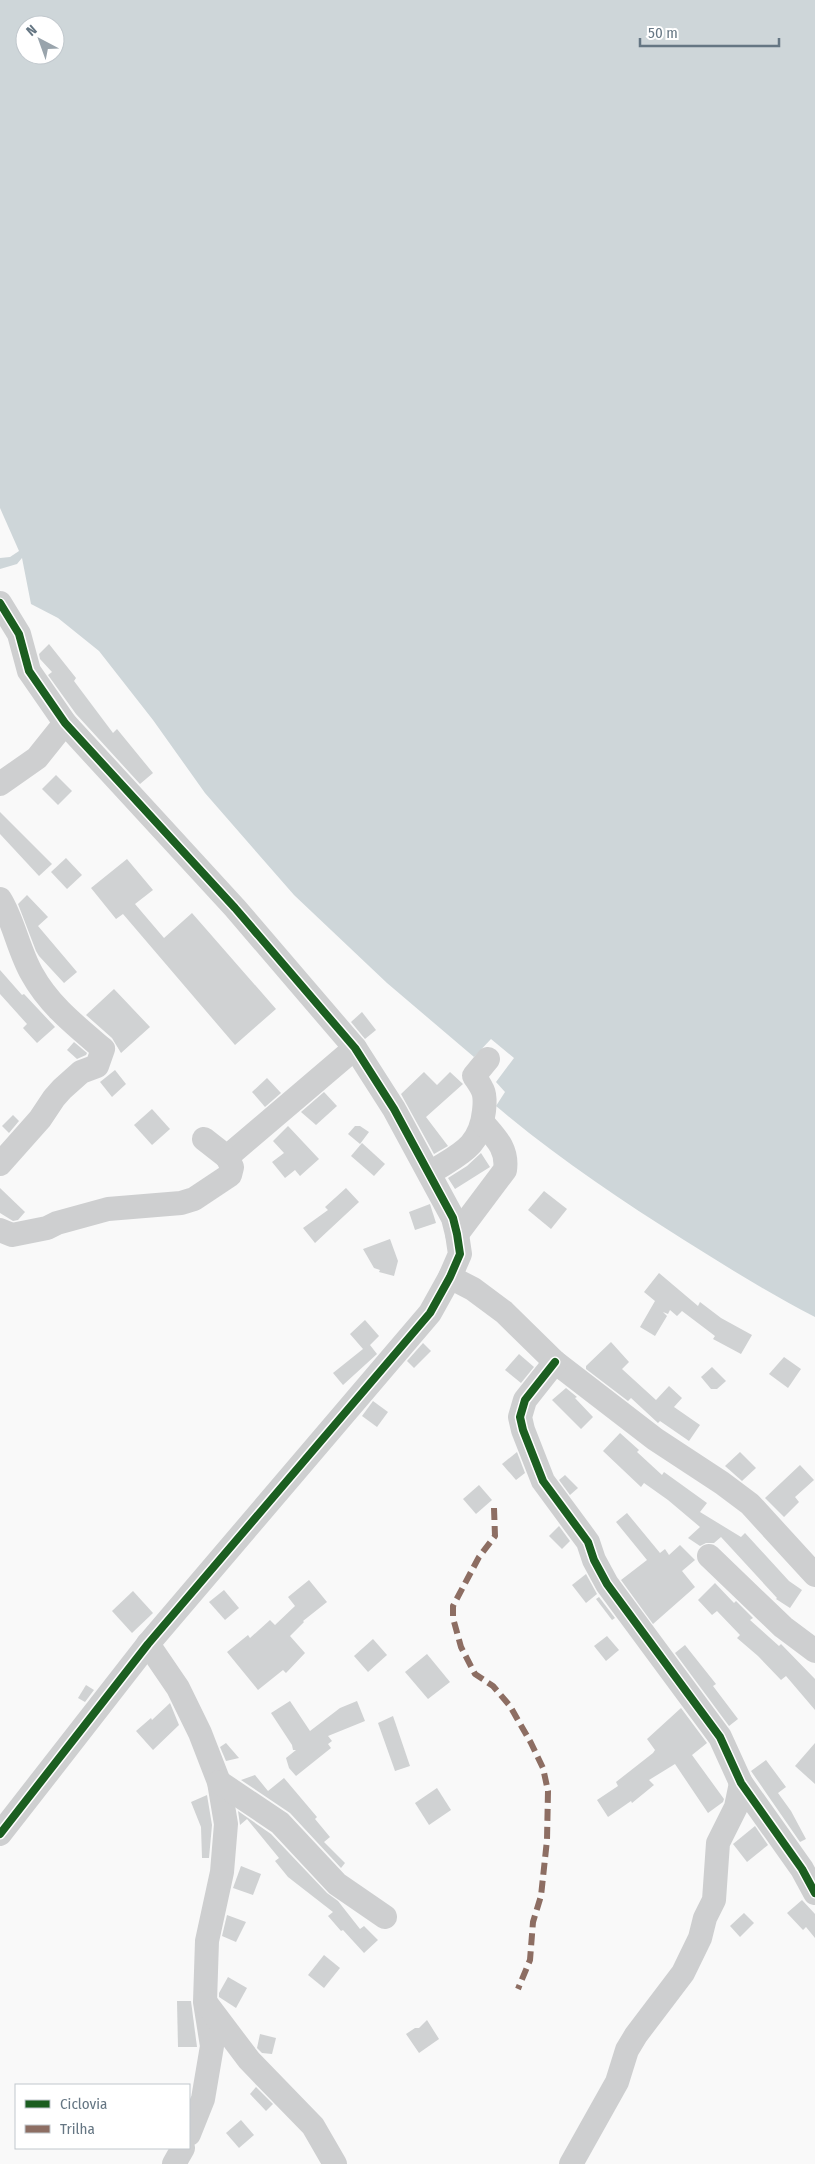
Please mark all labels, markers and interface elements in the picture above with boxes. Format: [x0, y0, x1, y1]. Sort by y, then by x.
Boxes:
north arrow [15, 15, 65, 65]
scale bar [640, 15, 779, 47]
text: N [23, 21, 41, 40]
text: 50 m [648, 24, 678, 42]
legend [15, 2084, 190, 2149]
text: Ciclovia [60, 2095, 107, 2113]
text: Trilha [60, 2120, 95, 2138]

